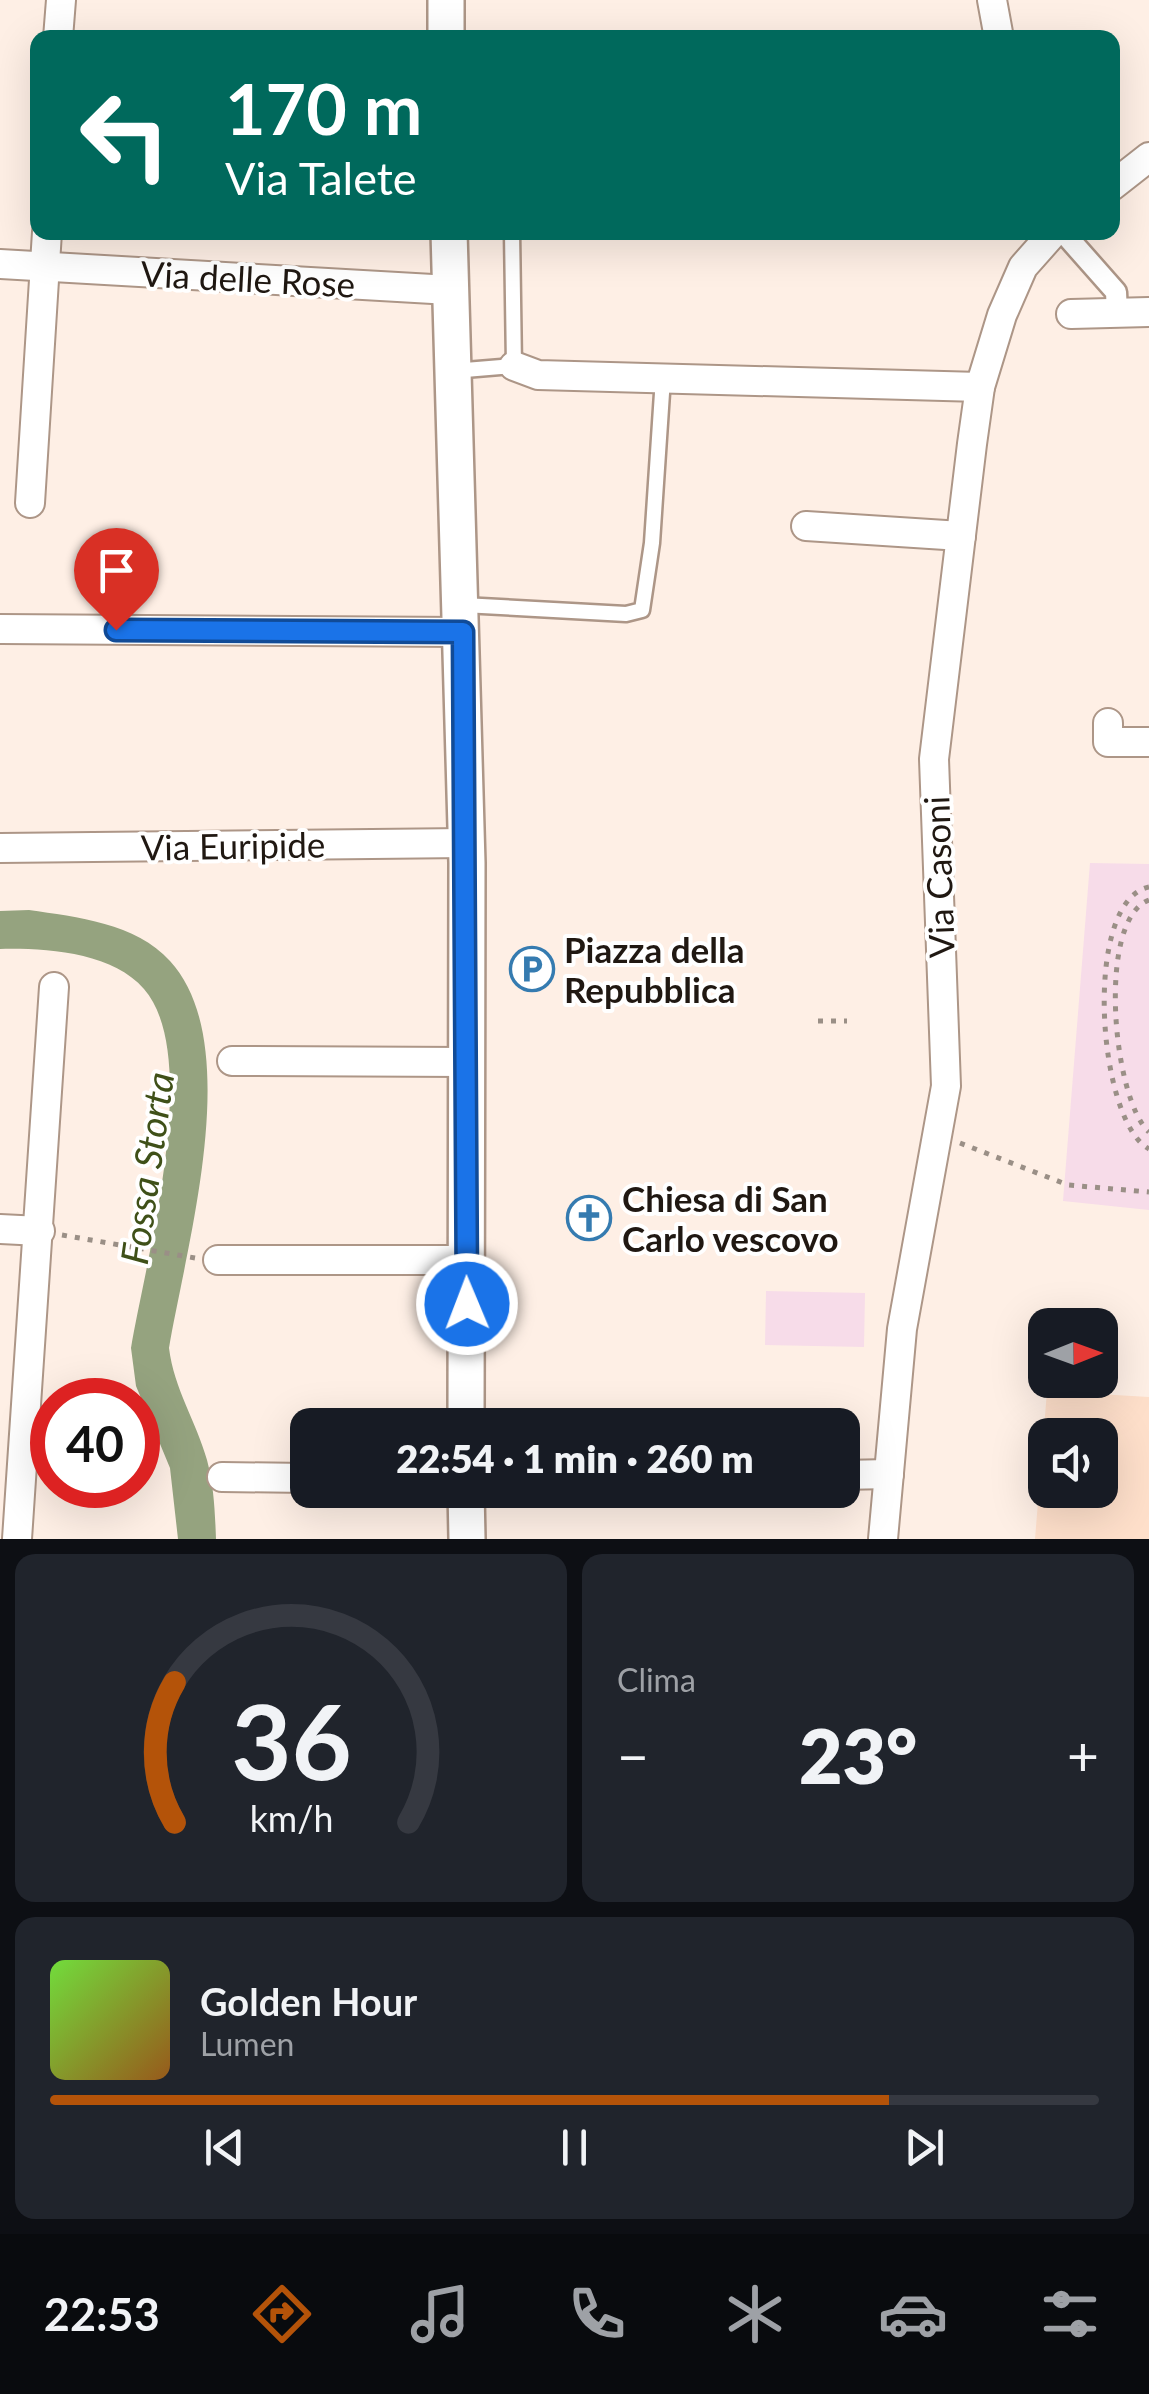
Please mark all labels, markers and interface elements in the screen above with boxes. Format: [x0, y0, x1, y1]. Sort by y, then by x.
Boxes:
text: 170 m [225, 66, 422, 150]
icon: left [60, 70, 190, 200]
text: Via Talete [225, 151, 417, 205]
street label: Via delle Rose [140, 251, 356, 305]
pin [74, 528, 159, 631]
icon: arrive [89, 543, 144, 598]
street label: Via Casoni [914, 795, 962, 959]
street label: Via Euripide [140, 822, 326, 868]
place label: Piazza della Repubblica [564, 928, 744, 1010]
parking icon: Piazza della Repubblica [509, 946, 555, 992]
water label: Fossa Storta [110, 1069, 182, 1267]
place label: Chiesa di San Carlo vescovo [622, 1177, 839, 1259]
church icon: Chiesa di San Carlo vescovo [566, 1195, 612, 1241]
position arrow [415, 1252, 519, 1356]
north arrow [1028, 1308, 1118, 1398]
map controls [1028, 1308, 1118, 1508]
speed limit sign: 40 [30, 1378, 160, 1508]
button: sound [1028, 1418, 1118, 1508]
text: 22:54 · 1 min · 260 m [396, 1435, 754, 1481]
text: Clima [617, 1660, 696, 1699]
text: 36 [231, 1677, 351, 1802]
text: 23° [799, 1710, 917, 1800]
text: − [617, 1722, 649, 1788]
text: + [1067, 1722, 1099, 1788]
text: km/h [249, 1797, 333, 1840]
text: Golden Hour [200, 1978, 417, 2024]
text: Lumen [200, 2024, 294, 2063]
icon: previous [197, 2120, 252, 2175]
icon: pause [547, 2120, 602, 2175]
icon: next [897, 2120, 952, 2175]
icon: directions [247, 2279, 317, 2349]
icon: music [405, 2279, 475, 2349]
icon: phone [562, 2279, 632, 2349]
icon: climate [720, 2279, 790, 2349]
icon: car [878, 2279, 948, 2349]
icon: filters [1035, 2279, 1105, 2349]
text: 22:53 [44, 2287, 160, 2341]

